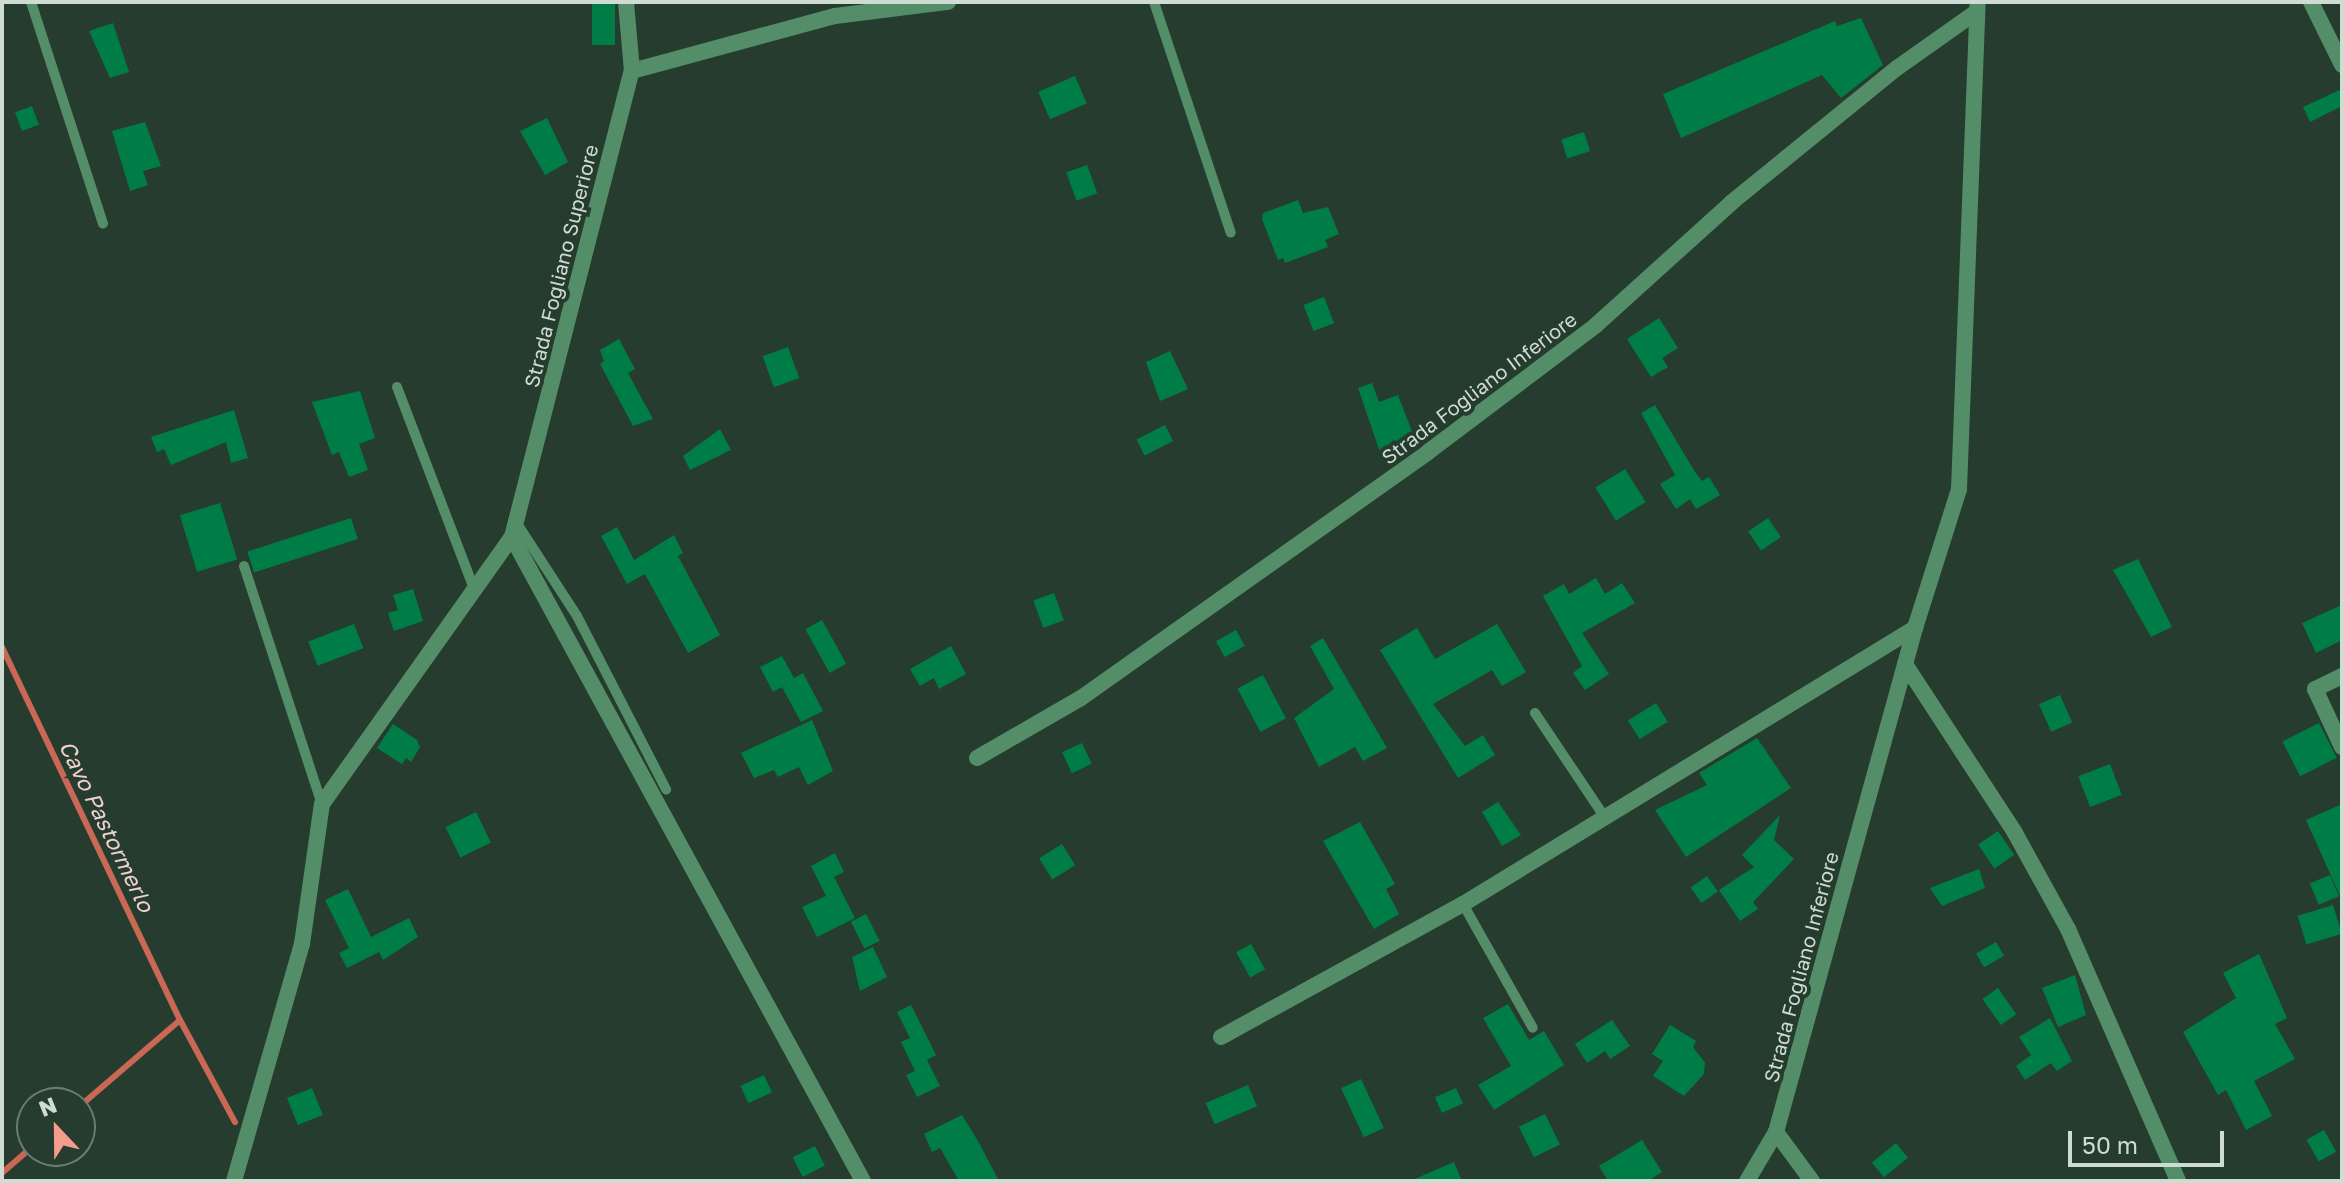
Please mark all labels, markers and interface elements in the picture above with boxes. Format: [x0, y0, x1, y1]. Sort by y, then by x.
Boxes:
street label: Strada Fogliano Superiore [519, 142, 603, 390]
street label: Strada Fogliano Inferiore [1377, 307, 1581, 469]
water label: Cavo Pastormerlo [54, 736, 160, 916]
street label: Strada Fogliano Inferiore [1759, 849, 1843, 1085]
north arrow [16, 1087, 96, 1167]
text: N [35, 1090, 60, 1122]
scale bar [2072, 1115, 2228, 1165]
text: 50 m [2082, 1130, 2138, 1159]

